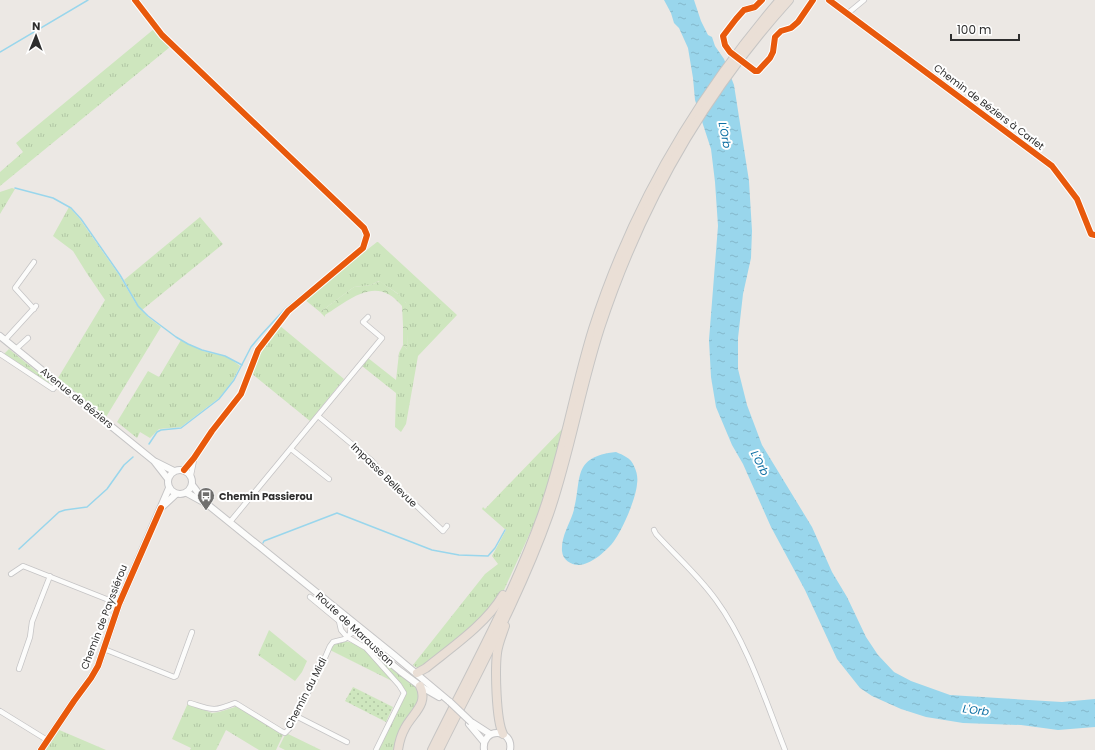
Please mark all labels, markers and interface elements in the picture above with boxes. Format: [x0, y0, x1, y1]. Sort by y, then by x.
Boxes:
north arrow [16, 16, 56, 56]
scale bar [951, 16, 1019, 42]
text: N [32, 18, 40, 34]
text: 100 m [957, 21, 991, 38]
street label: Chemin de Béziers à Carlet [931, 60, 1048, 154]
water label: L'Orb [715, 120, 735, 150]
street label: Avenue de Béziers [37, 364, 117, 432]
street label: Impasse Bellevue [347, 439, 421, 511]
water label: L'Orb [747, 447, 773, 479]
bus stop icon: Chemin Passierou [196, 486, 216, 511]
place label: Chemin Passierou [219, 489, 313, 504]
street label: Chemin de Payssiérou [77, 562, 131, 672]
street label: Route de Maraussan [312, 588, 398, 670]
street label: Chemin du Midi [282, 655, 330, 731]
water label: L'Orb [962, 700, 990, 720]

